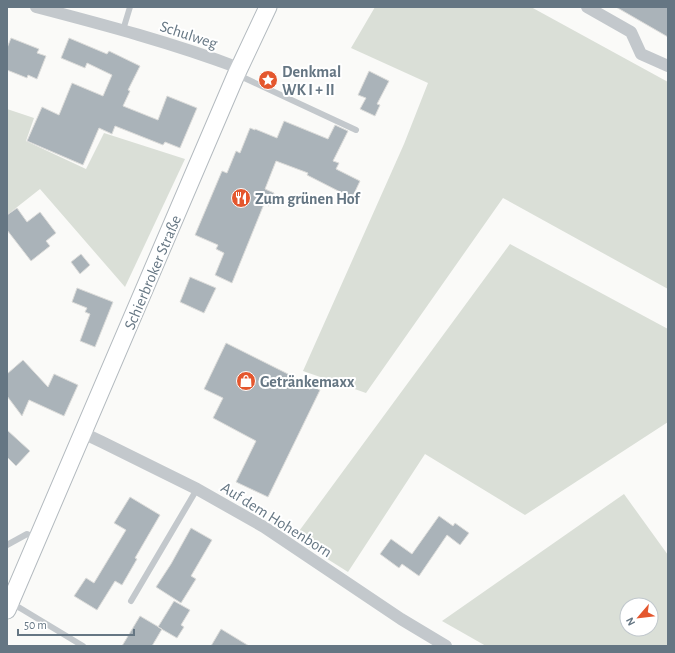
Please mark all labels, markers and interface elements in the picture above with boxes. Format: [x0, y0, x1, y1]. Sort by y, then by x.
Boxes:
street label: Schulweg [158, 18, 220, 52]
place label: Denkmal WK I + II [282, 64, 341, 98]
place icon: Denkmal WK I + II [257, 69, 279, 91]
restaurant icon: Zum grünen Hof [230, 187, 252, 209]
place label: Zum grünen Hof [255, 191, 361, 207]
street label: Schierbroker Straße [122, 213, 184, 332]
shop icon: Getränkemaxx [235, 370, 257, 392]
place label: Getränkemaxx [260, 374, 355, 390]
street label: Auf dem Hohenborn [218, 479, 335, 560]
north arrow [619, 597, 659, 637]
scale bar [18, 611, 134, 637]
text: N [624, 615, 637, 627]
text: 50 m [24, 619, 47, 631]

